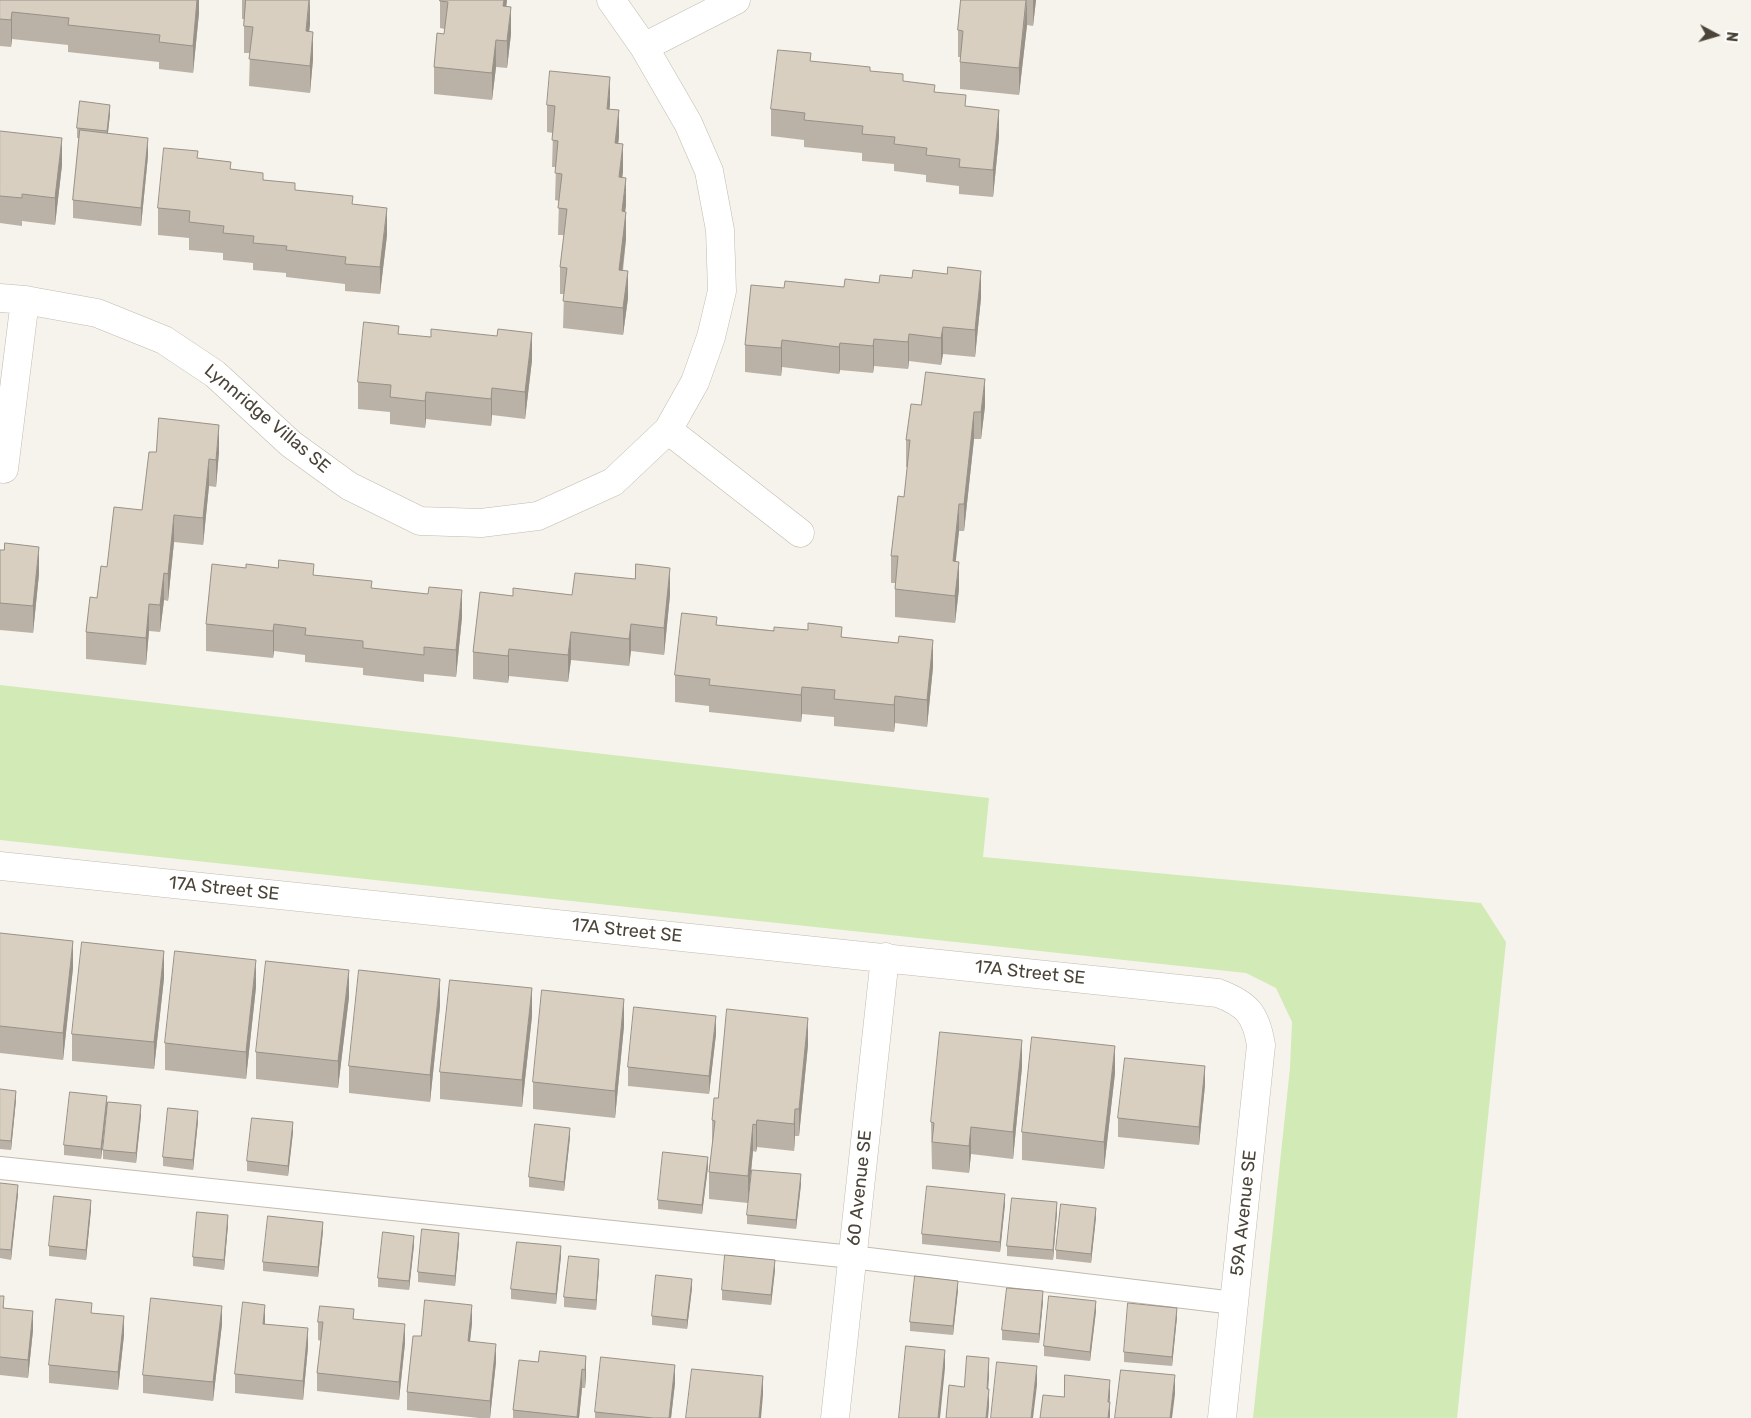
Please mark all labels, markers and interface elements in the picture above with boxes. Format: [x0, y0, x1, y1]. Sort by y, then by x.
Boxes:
north arrow [1691, 10, 1741, 60]
text: N [1722, 31, 1740, 43]
street label: Lynnridge Villas SE [200, 360, 334, 478]
street label: 17A Street SE [168, 872, 280, 906]
street label: 17A Street SE [571, 914, 683, 948]
street label: 17A Street SE [974, 956, 1086, 990]
street label: 60 Avenue SE [843, 1129, 877, 1247]
street label: 59A Avenue SE [1227, 1149, 1261, 1277]

